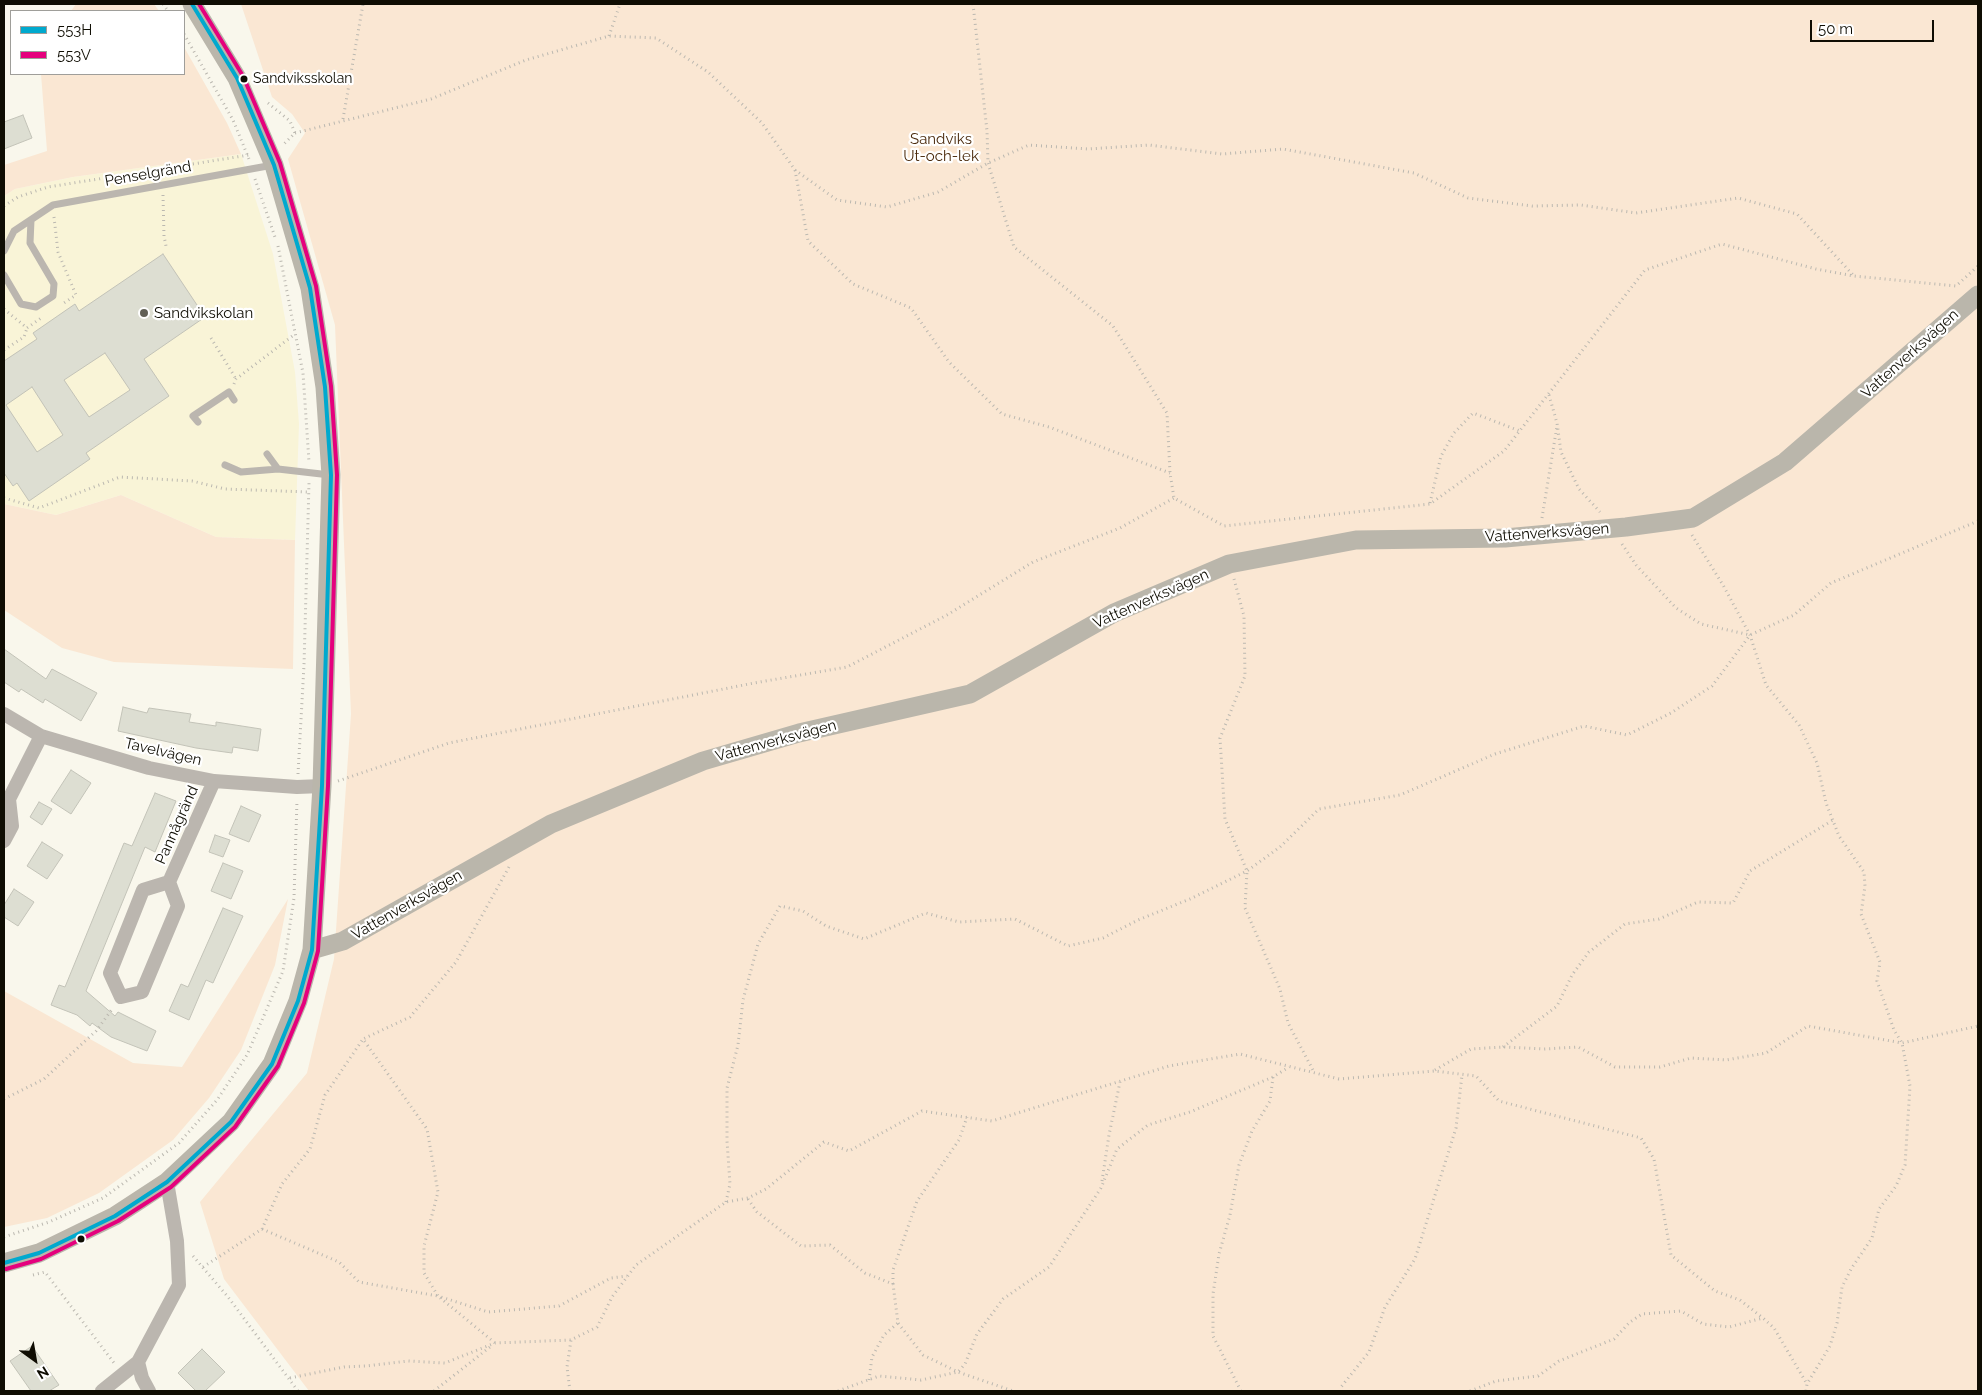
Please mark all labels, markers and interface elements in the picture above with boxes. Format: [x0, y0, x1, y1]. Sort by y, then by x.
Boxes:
legend [10, 10, 185, 75]
scale bar [1812, 10, 1936, 42]
text: 50 m [1818, 20, 1853, 38]
text: 553H [57, 21, 92, 39]
text: 553V [57, 46, 91, 64]
place label: Sandviksskolan [253, 71, 352, 87]
marker: Sandviksskolan [239, 74, 249, 84]
park label: Sandviks Ut-och-lek [903, 130, 979, 165]
street label: Penselgränd [103, 158, 193, 190]
place label: Sandvikskolan [154, 304, 253, 322]
street label: Vattenverksvägen [1858, 306, 1962, 402]
marker: Sandvikskolan [138, 307, 150, 319]
street label: Vattenverksvägen [1484, 520, 1610, 546]
street label: Vattenverksvägen [1090, 565, 1212, 633]
street label: Vattenverksvägen [714, 716, 838, 766]
street label: Tavelvägen [123, 734, 203, 770]
street label: Pannågränd [152, 783, 202, 867]
street label: Vattenverksvägen [349, 866, 465, 944]
unlabelled marker [76, 1234, 86, 1244]
north arrow [10, 1335, 60, 1385]
text: N [34, 1363, 52, 1382]

